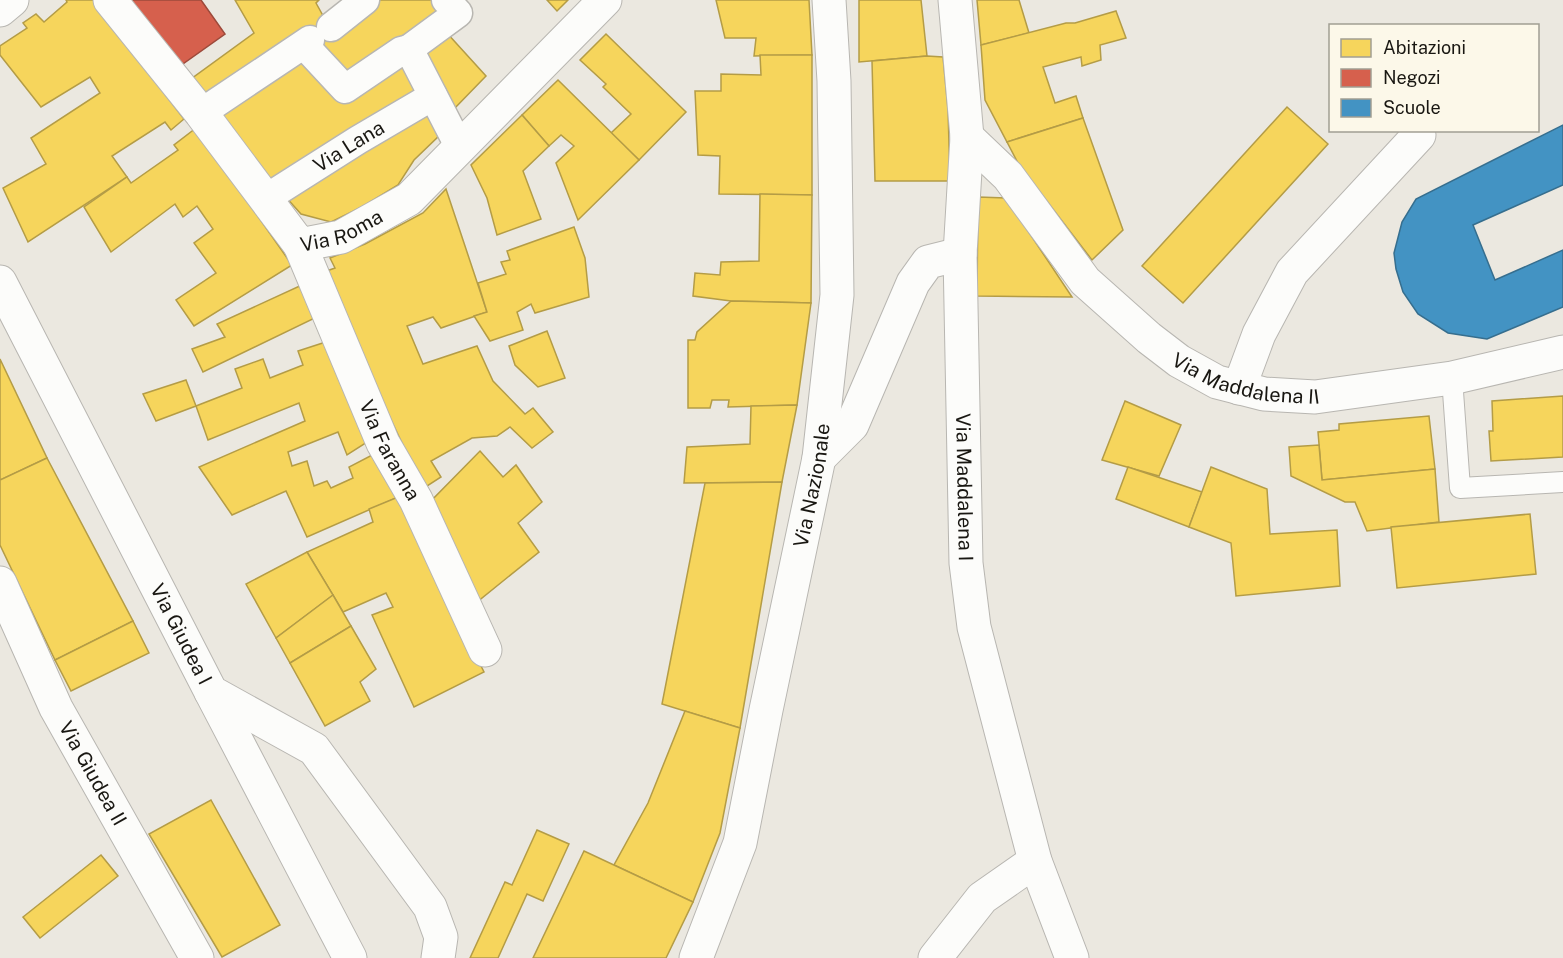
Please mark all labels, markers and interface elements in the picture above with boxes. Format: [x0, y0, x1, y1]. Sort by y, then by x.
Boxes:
legend [1329, 24, 1539, 132]
text: Abitazioni [1383, 37, 1466, 58]
text: Negozi [1383, 67, 1441, 88]
text: Scuole [1383, 97, 1441, 118]
street label: Via Lana [309, 115, 389, 177]
street label: Via Roma [298, 204, 387, 257]
street label: Via Maddalena II [1168, 348, 1321, 409]
street label: Via Faranna [354, 396, 426, 505]
street label: Via Maddalena I [951, 413, 978, 561]
street label: Via Nazionale [789, 422, 835, 550]
street label: Via Giudea I [145, 580, 217, 689]
street label: Via Giudea II [54, 717, 132, 830]

